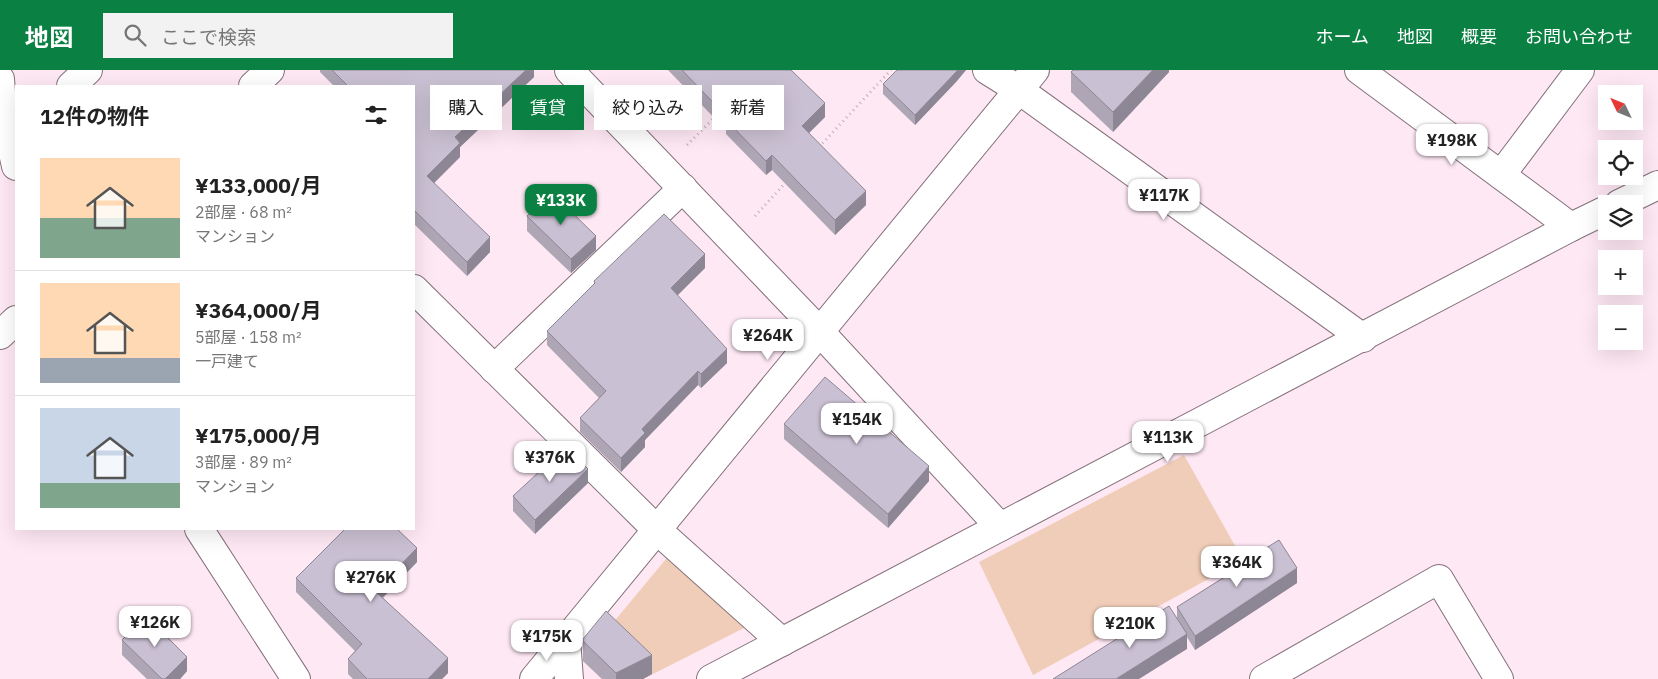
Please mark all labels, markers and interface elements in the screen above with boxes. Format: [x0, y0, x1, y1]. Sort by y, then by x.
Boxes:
search box [103, 13, 453, 58]
text: 地図 [25, 21, 73, 53]
icon: search [121, 21, 149, 49]
text: ここで検索 [161, 25, 256, 49]
text: ホーム [1316, 25, 1369, 48]
text: 地図 [1397, 25, 1433, 48]
text: 概要 [1461, 25, 1497, 48]
text: お問い合わせ [1525, 25, 1633, 48]
chip: 購入 [430, 85, 502, 130]
chip: 賃貸 [512, 85, 584, 130]
chip: 絞り込み [594, 85, 702, 130]
chip: 新着 [712, 85, 784, 130]
north arrow [1598, 85, 1642, 130]
map controls [1598, 85, 1643, 350]
icon: filters [362, 101, 390, 129]
text: 12件の物件 [40, 102, 149, 130]
pin: ¥198K [1417, 124, 1487, 166]
text: ¥198K [1427, 130, 1477, 150]
button: locate [1598, 140, 1643, 185]
text: ¥133,000/月 [195, 171, 321, 199]
icon: home [80, 178, 140, 238]
pin: ¥117K [1129, 178, 1199, 221]
pin: ¥133K [526, 184, 596, 226]
text: ¥117K [1139, 185, 1189, 205]
text: ¥133K [536, 190, 586, 210]
button: layers [1598, 195, 1643, 240]
text: 2部屋 · 68 m² [195, 202, 292, 222]
text: マンション [195, 226, 275, 246]
button: + [1598, 250, 1643, 295]
text: ¥364,000/月 [195, 296, 321, 324]
icon: home [80, 303, 140, 363]
button: − [1598, 305, 1643, 350]
pin: ¥264K [733, 318, 803, 361]
text: ¥264K [743, 325, 793, 345]
text: 5部屋 · 158 m² [195, 327, 301, 347]
text: 一戸建て [195, 351, 259, 371]
pin: ¥154K [822, 402, 892, 445]
text: ¥154K [832, 409, 882, 429]
pin: ¥113K [1133, 420, 1203, 463]
text: ¥175,000/月 [195, 421, 321, 449]
text: ¥113K [1143, 427, 1193, 447]
icon: home [80, 428, 140, 488]
pin: ¥376K [515, 440, 585, 483]
text: ¥376K [525, 447, 575, 467]
text: 3部屋 · 89 m² [195, 452, 292, 472]
text: マンション [195, 476, 275, 496]
pin: ¥364K [1202, 546, 1272, 588]
text: ¥364K [1212, 552, 1262, 572]
pin: ¥276K [336, 560, 406, 603]
text: ¥276K [346, 567, 396, 587]
pin: ¥126K [120, 606, 190, 648]
pin: ¥210K [1095, 606, 1165, 649]
text: ¥126K [130, 612, 180, 632]
text: ¥210K [1105, 613, 1155, 633]
pin: ¥175K [512, 620, 582, 662]
text: ¥175K [522, 626, 572, 646]

